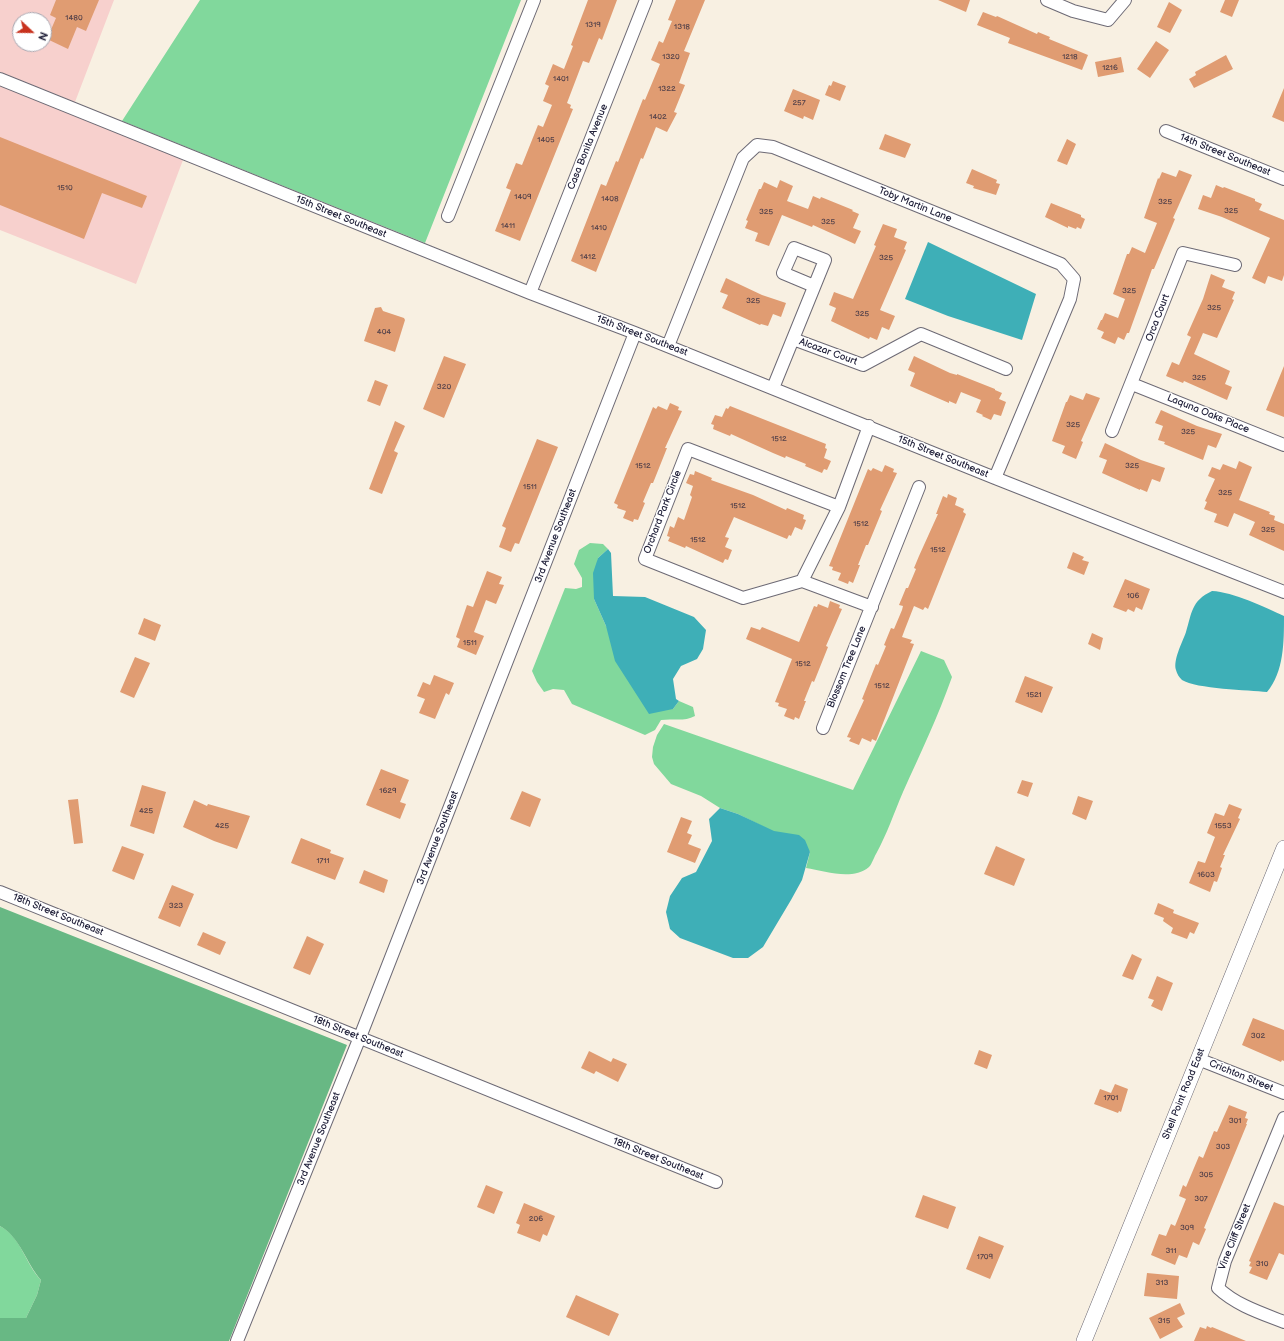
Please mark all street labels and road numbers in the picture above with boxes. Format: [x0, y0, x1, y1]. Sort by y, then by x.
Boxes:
street label: Casa Bonita Avenue [565, 102, 611, 192]
street label: 14th Street Southeast [1178, 131, 1272, 179]
street label: Toby Martin Lane [877, 185, 953, 225]
street label: 15th Street Southeast [294, 193, 388, 241]
street label: Orca Court [1143, 293, 1173, 343]
street label: 15th Street Southeast [595, 313, 689, 359]
street label: Alcazar Court [797, 336, 859, 368]
street label: Laquna Oaks Place [1165, 392, 1251, 436]
street label: 15th Street Southeast [896, 433, 990, 481]
street label: Orchard Park Circle [642, 469, 684, 555]
street label: 3rd Avenue Southeast [533, 487, 579, 585]
street label: Blossom Tree Lane [825, 624, 869, 710]
street label: 3rd Avenue Southeast [415, 789, 461, 887]
street label: 18th Street Southeast [11, 891, 105, 939]
street label: 18th Street Southeast [311, 1013, 405, 1061]
street label: Shell Point Road East [1160, 1047, 1208, 1141]
street label: Crichton Street [1207, 1058, 1275, 1094]
street label: 3rd Avenue Southeast [295, 1091, 343, 1187]
street label: 18th Street Southeast [611, 1135, 705, 1183]
street label: Vine Cliff Street [1216, 1202, 1254, 1272]

